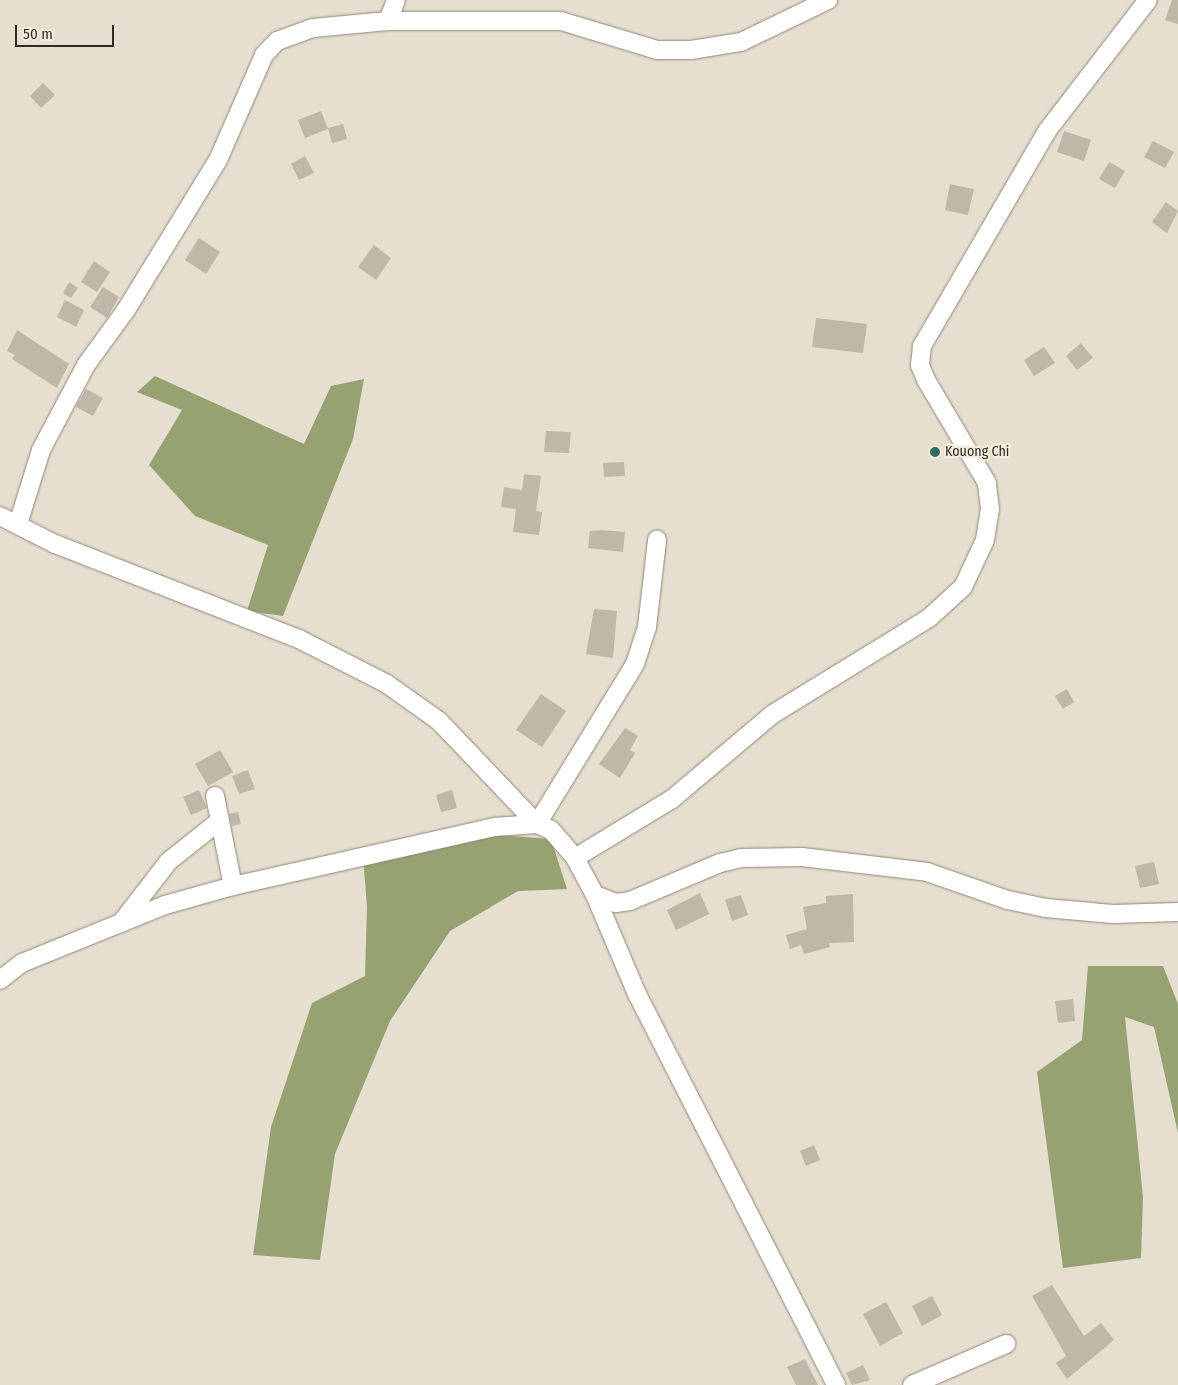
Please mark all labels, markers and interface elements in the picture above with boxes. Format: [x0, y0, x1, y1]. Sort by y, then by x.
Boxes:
scale bar [18, 15, 116, 47]
text: 50 m [23, 25, 53, 43]
place label: Kouong Chi [945, 444, 1009, 460]
marker: Kouong Chi [929, 446, 941, 458]

